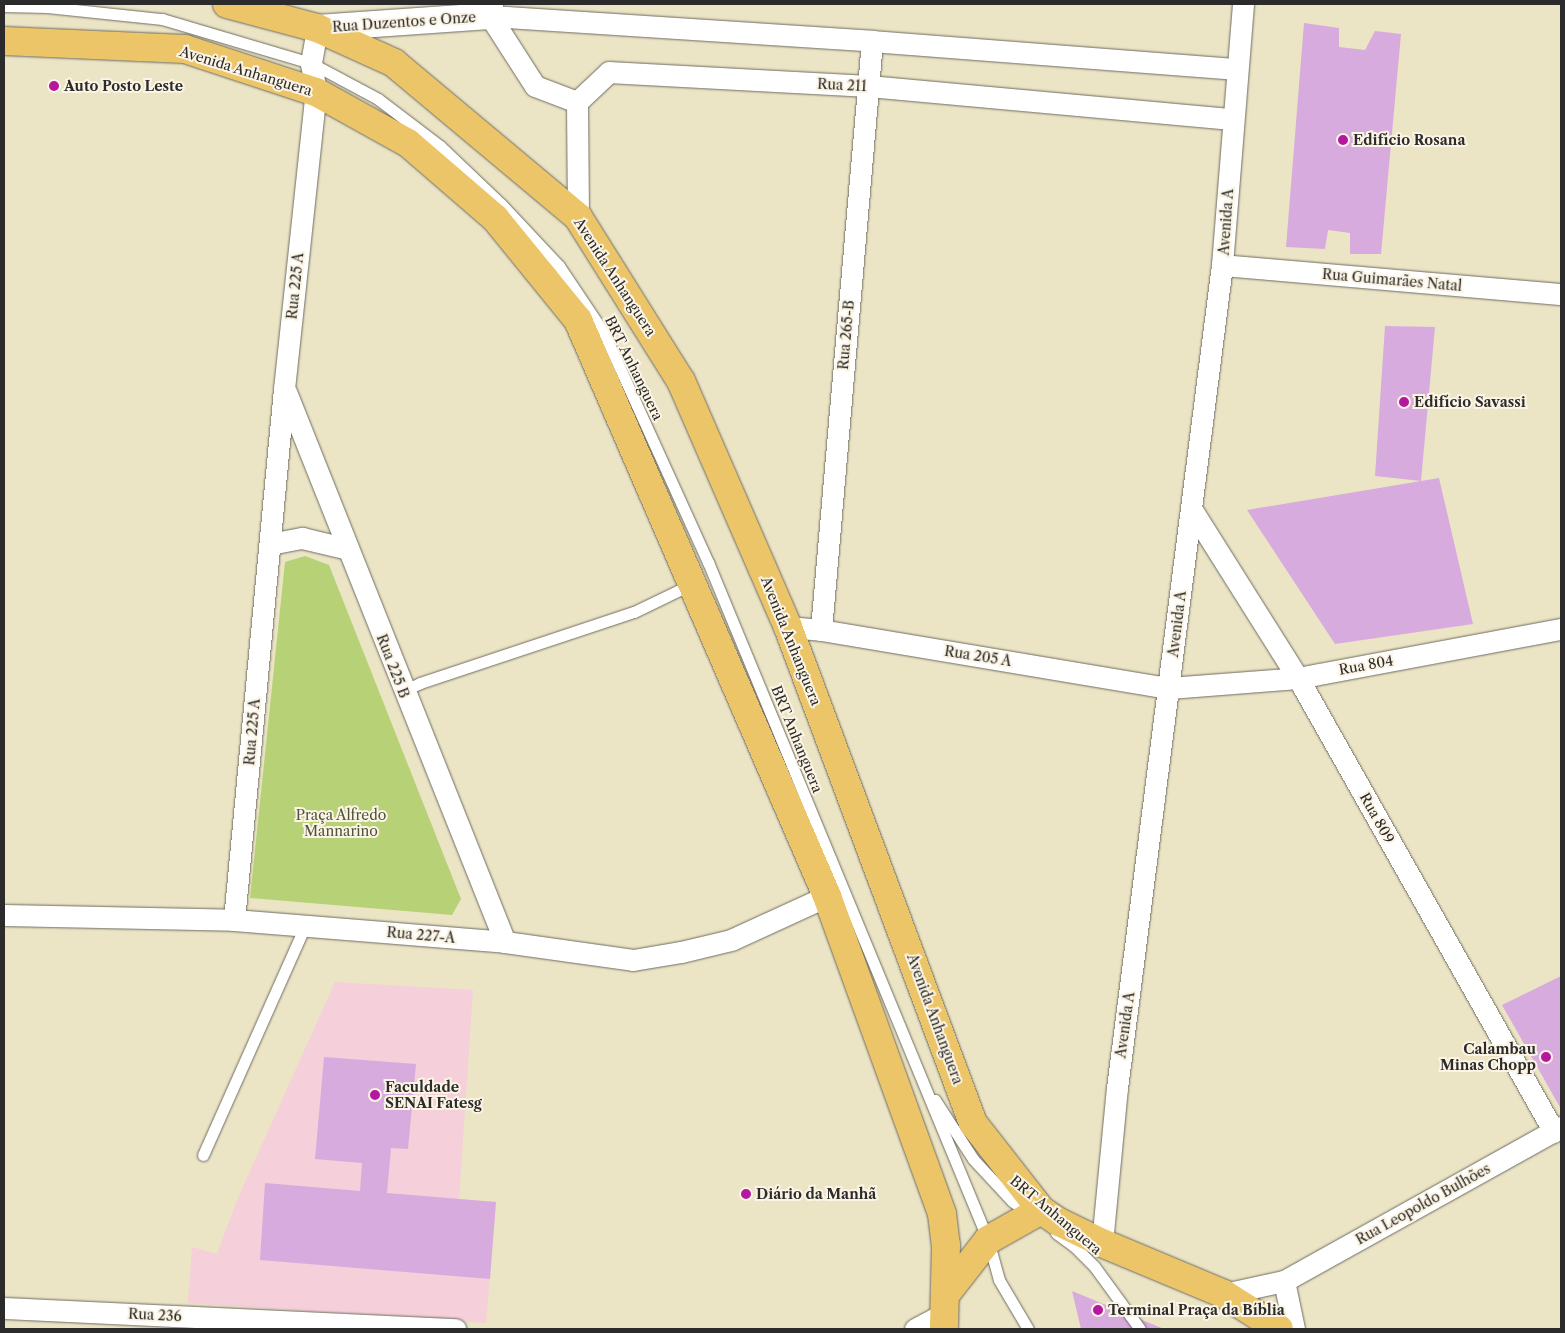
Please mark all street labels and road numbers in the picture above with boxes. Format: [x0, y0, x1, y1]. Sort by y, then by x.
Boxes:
street label: Rua Duzentos e Onze [332, 9, 476, 35]
street label: Avenida Anhanguera [177, 43, 315, 99]
street label: Rua 211 [817, 75, 867, 95]
street label: Avenida A [1215, 188, 1237, 256]
street label: Avenida Anhanguera [570, 214, 660, 340]
street label: Rua 225 A [283, 251, 307, 321]
street label: Rua Guimarães Natal [1321, 266, 1463, 294]
street label: Rua 265-B [835, 299, 857, 371]
street label: BRT Anhanguera [601, 313, 667, 423]
street label: Avenida Anhanguera [757, 574, 825, 708]
street label: Avenida A [1165, 589, 1189, 659]
street label: Rua 225 B [373, 632, 413, 700]
street label: Rua 205 A [943, 642, 1013, 670]
street label: Rua 804 [1337, 652, 1395, 678]
street label: BRT Anhanguera [768, 683, 826, 795]
street label: Rua 225 A [241, 698, 263, 766]
street label: Rua 809 [1356, 790, 1398, 846]
street label: Rua 227-A [386, 924, 456, 946]
street label: Avenida Anhanguera [903, 951, 967, 1087]
street label: Avenida A [1112, 990, 1138, 1060]
street label: Rua Leopoldo Bulhões [1353, 1160, 1493, 1248]
street label: BRT Anhanguera [1007, 1172, 1105, 1258]
street label: Rua 236 [128, 1305, 182, 1325]

